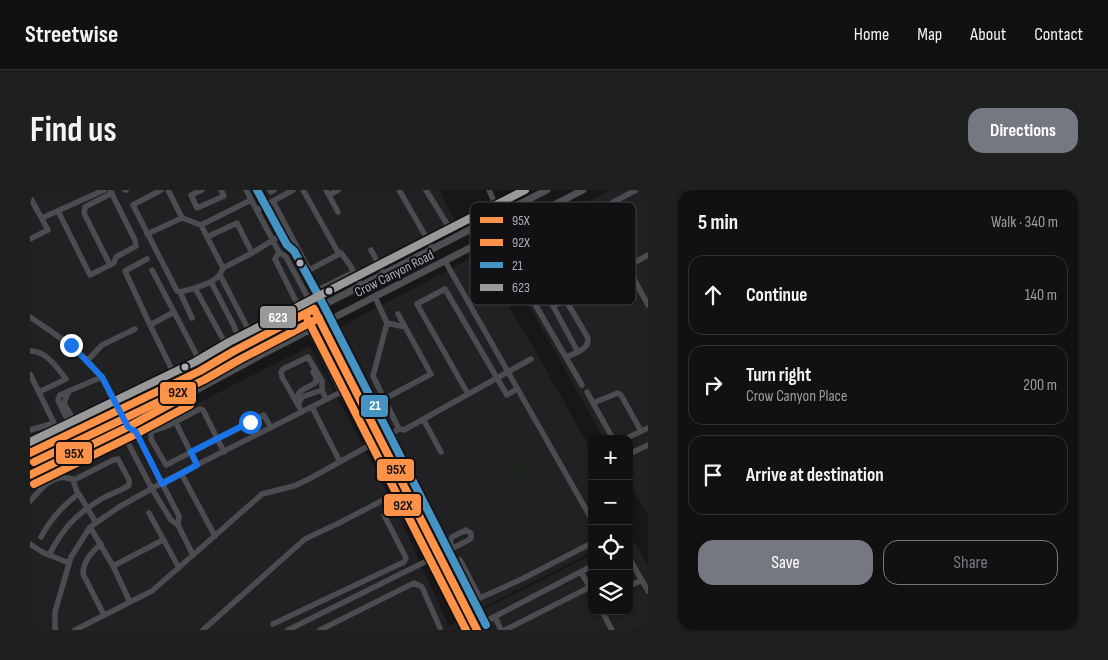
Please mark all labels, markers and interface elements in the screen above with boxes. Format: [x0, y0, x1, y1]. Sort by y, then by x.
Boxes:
text: Streetwise [25, 20, 118, 49]
text: Home [854, 24, 889, 45]
text: Map [917, 24, 942, 45]
text: About [970, 24, 1006, 45]
text: Contact [1034, 24, 1083, 45]
button: Directions [968, 108, 1078, 153]
text: Find us [30, 109, 117, 152]
legend [470, 202, 636, 305]
text: 5 min [698, 210, 738, 235]
text: 95X [512, 212, 530, 229]
text: Walk · 340 m [991, 213, 1058, 232]
text: 92X [512, 234, 530, 251]
street label: Crow Canyon Road [352, 246, 437, 301]
text: 21 [512, 257, 523, 274]
unlabelled marker [295, 258, 305, 268]
text: 623 [512, 279, 530, 296]
icon: ahead [699, 281, 727, 309]
text: Continue [746, 284, 807, 307]
unlabelled marker [324, 286, 334, 296]
text: 140 m [1025, 286, 1057, 305]
line badge: 623 [259, 305, 297, 329]
text: 623 [268, 309, 288, 326]
route end [60, 334, 83, 357]
unlabelled marker [180, 362, 190, 372]
text: Turn right [746, 364, 811, 387]
icon: right [699, 371, 727, 399]
text: 200 m [1023, 376, 1057, 395]
line badge: 92X [159, 381, 197, 405]
text: 92X [168, 384, 188, 401]
text: Crow Canyon Place [746, 387, 847, 406]
line badge: 21 [360, 394, 389, 418]
text: 21 [369, 397, 381, 414]
route start [239, 411, 262, 434]
map controls [588, 435, 633, 615]
button: + [588, 435, 633, 480]
line badge: 95X [55, 441, 93, 465]
text: 95X [64, 445, 84, 462]
line badge: 95X [376, 458, 415, 482]
text: 95X [386, 461, 406, 478]
icon: arrive [699, 461, 727, 489]
text: Arrive at destination [746, 464, 884, 487]
button: − [588, 480, 633, 525]
line badge: 92X [383, 493, 422, 517]
text: 92X [393, 497, 413, 514]
button: locate [588, 525, 633, 570]
button: Save [698, 540, 873, 585]
button: Share [883, 540, 1058, 585]
button: layers [588, 570, 633, 615]

